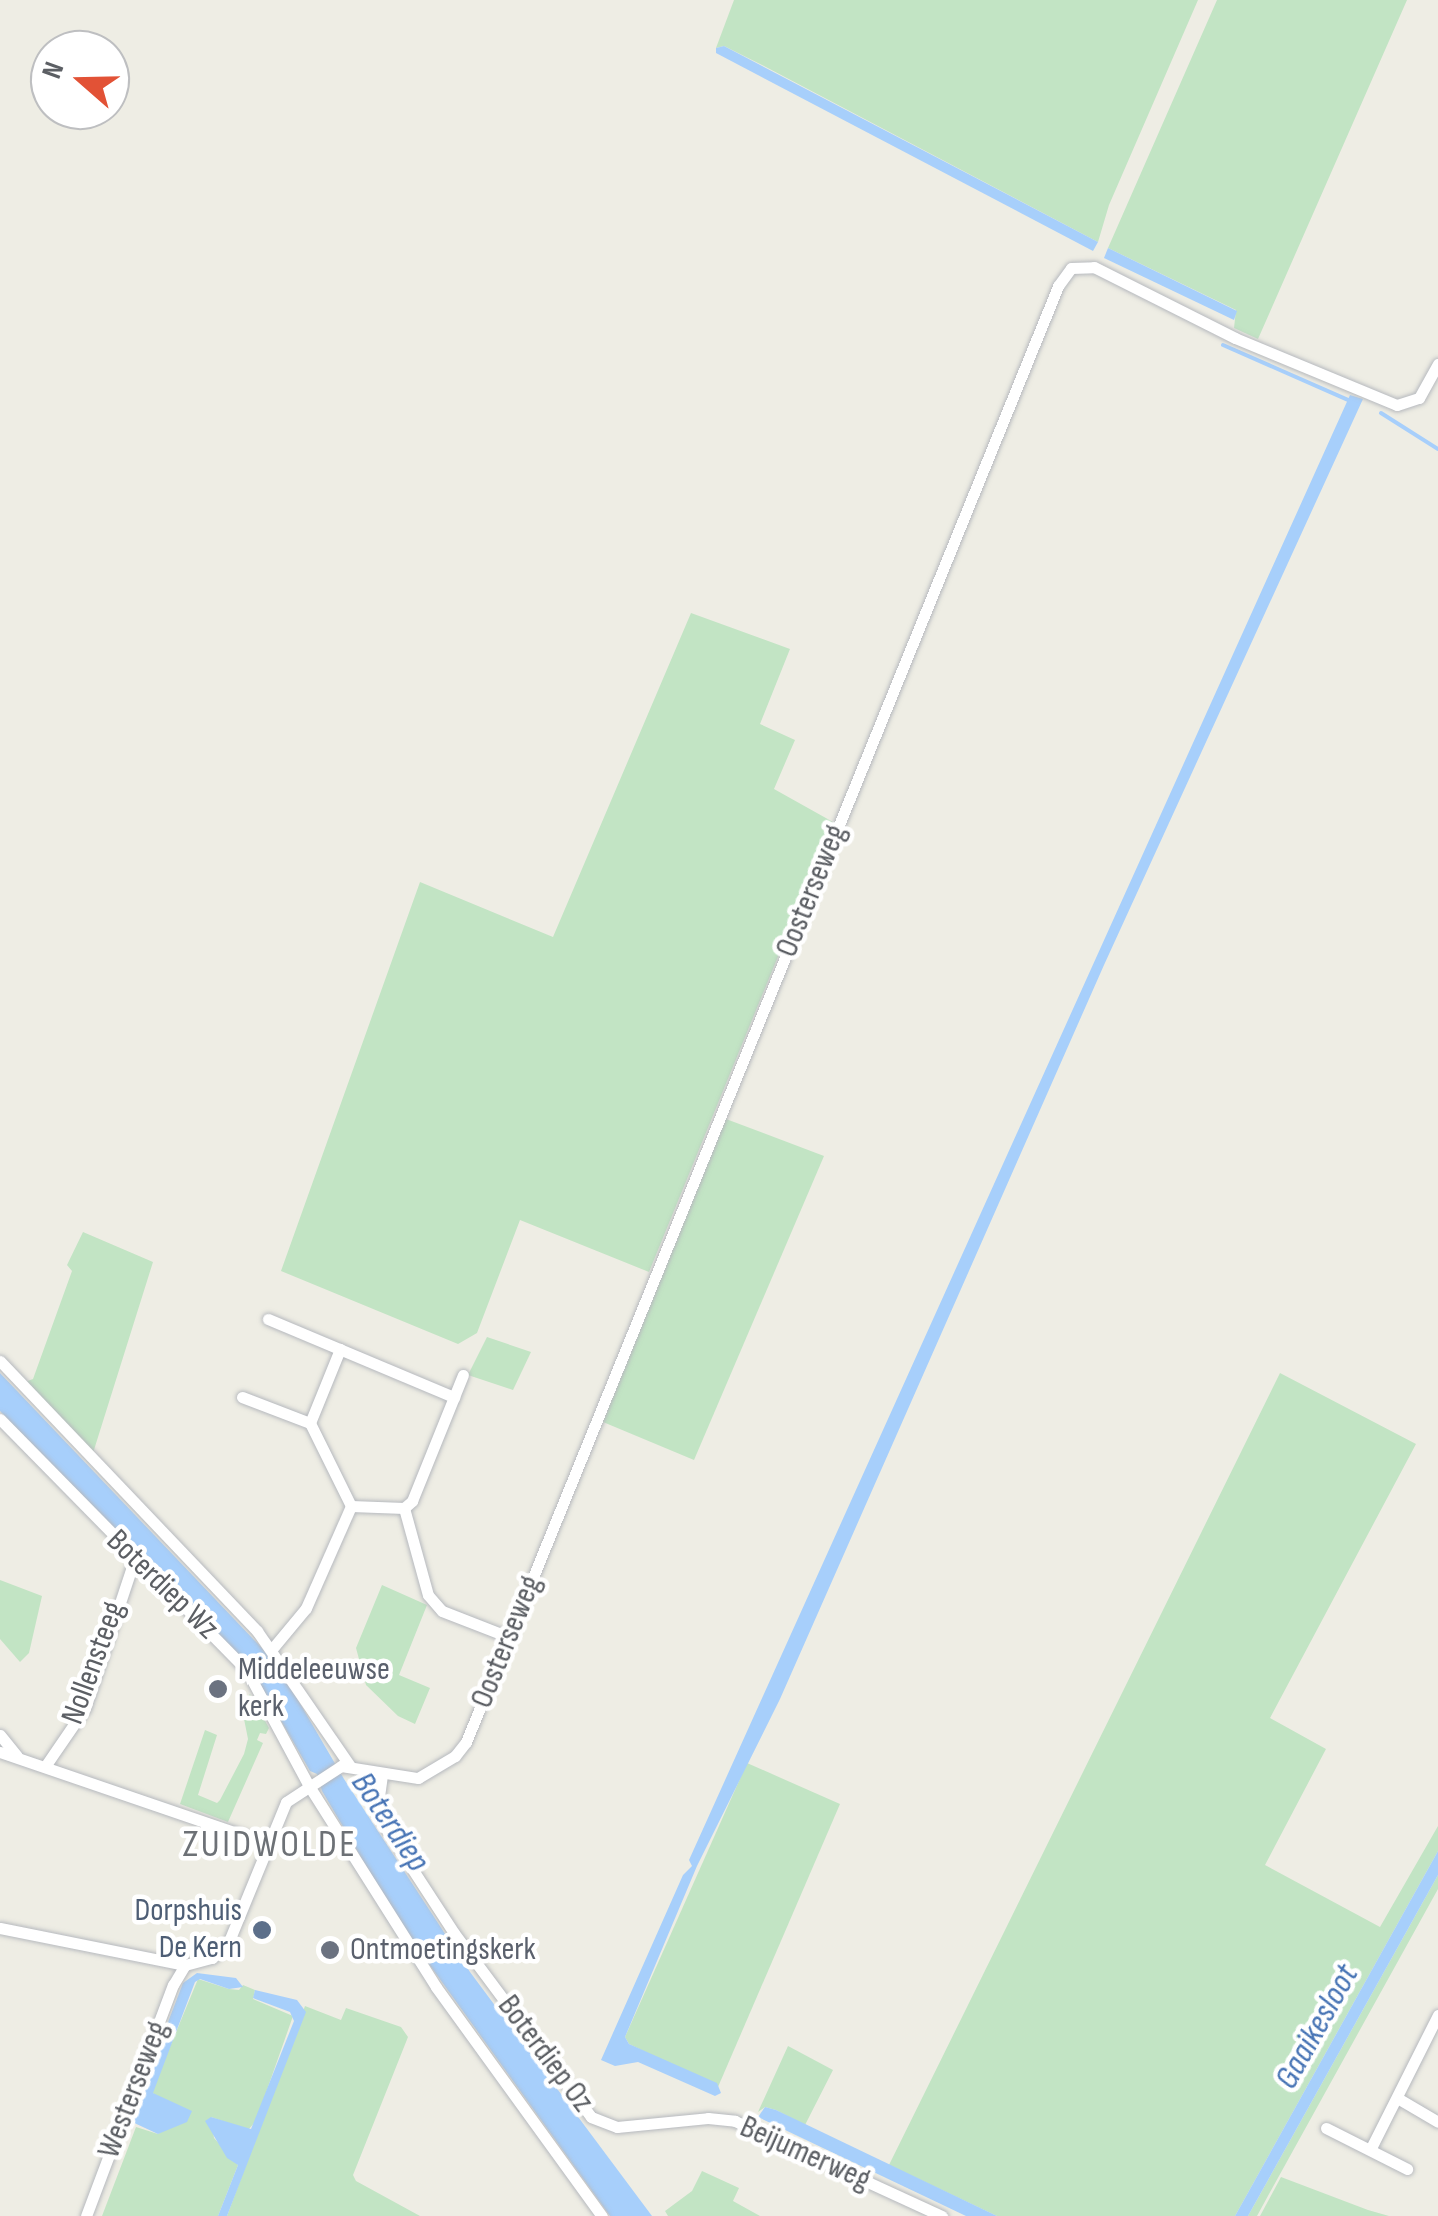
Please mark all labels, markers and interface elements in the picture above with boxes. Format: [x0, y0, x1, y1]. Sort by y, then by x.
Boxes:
north arrow [30, 30, 130, 130]
text: N [35, 58, 71, 83]
street label: Oosterseweg [768, 819, 856, 963]
street label: Boterdiep Wz [98, 1522, 226, 1648]
street label: Oosterseweg [463, 1570, 551, 1714]
street label: Nollensteeg [54, 1597, 134, 1729]
place label: Middeleeuwse kerk [238, 1652, 390, 1727]
marker: Middeleeuwse kerk [207, 1678, 229, 1700]
water label: Boterdiep [342, 1764, 438, 1880]
district label: ZUIDWOLDE [183, 1822, 357, 1868]
place label: Dorpshuis De Kern [135, 1893, 242, 1968]
marker: Dorpshuis De Kern [251, 1919, 273, 1941]
place label: Ontmoetingskerk [350, 1931, 536, 1969]
marker: Ontmoetingskerk [319, 1939, 341, 1961]
water label: Gaaikesloot [1266, 1958, 1368, 2096]
street label: Boterdiep Oz [489, 1988, 601, 2120]
street label: Westerseweg [90, 2016, 178, 2164]
street label: Beijumerweg [734, 2108, 876, 2200]

